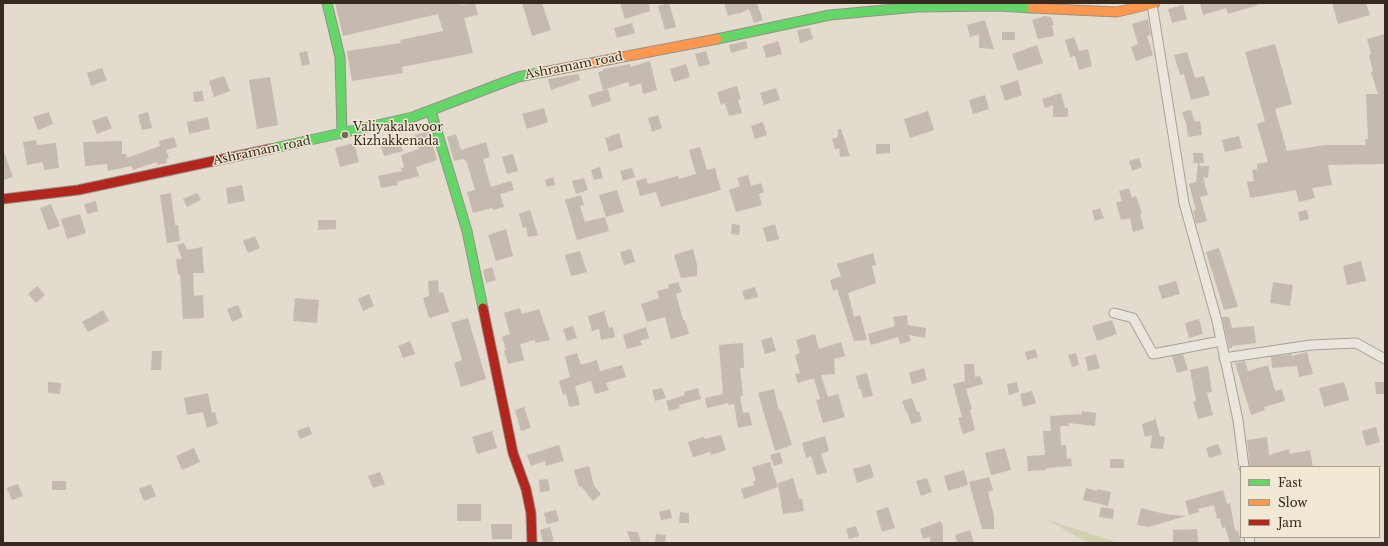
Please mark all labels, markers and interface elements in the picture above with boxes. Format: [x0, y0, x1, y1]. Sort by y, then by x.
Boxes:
street label: Ashramam road [524, 49, 624, 83]
place label: Valiyakalavoor Kizhakkenada [353, 121, 443, 149]
marker: Valiyakalavoor Kizhakkenada [340, 130, 350, 140]
street label: Ashramam road [212, 134, 312, 168]
legend [1240, 466, 1380, 538]
text: Fast [1278, 475, 1302, 490]
text: Slow [1278, 495, 1307, 510]
text: Jam [1278, 515, 1302, 530]

